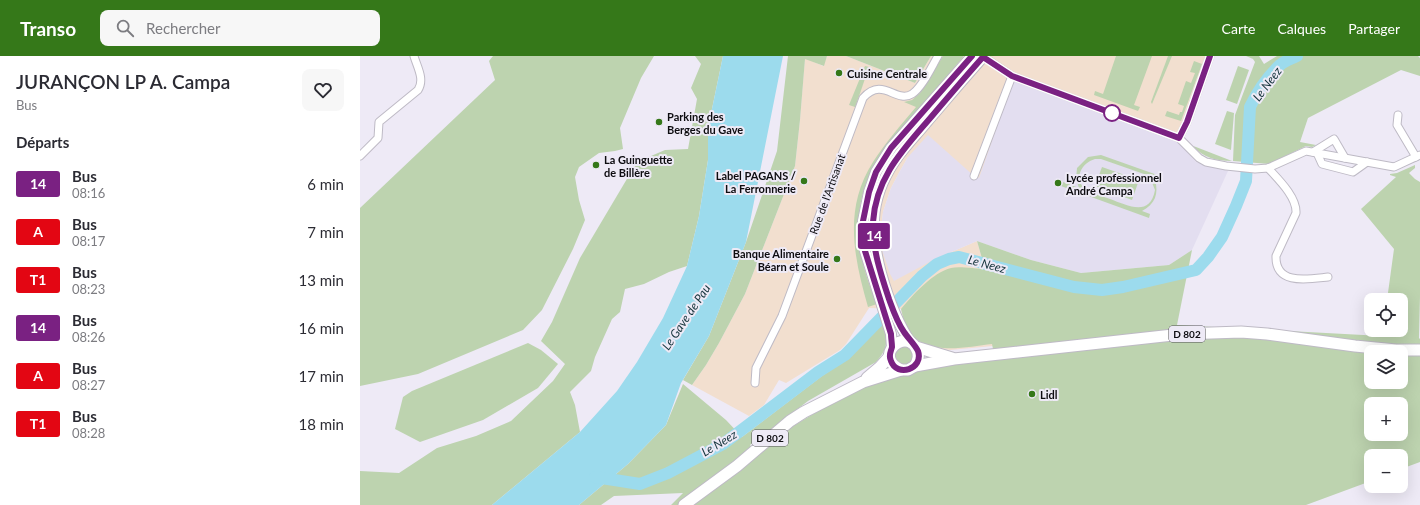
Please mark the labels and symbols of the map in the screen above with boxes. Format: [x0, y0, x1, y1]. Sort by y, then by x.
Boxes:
water label: Le Neez [1249, 63, 1285, 104]
place label: Cuisine Centrale [847, 67, 927, 80]
marker: Cuisine Centrale [834, 68, 844, 78]
unlabelled marker [1103, 104, 1121, 122]
place label: Parking des Berges du Gave [667, 110, 743, 136]
marker: Parking des Berges du Gave [654, 117, 664, 127]
street label: Rue de l'Artisanat [806, 152, 848, 236]
place label: La Guinguette de Billère [604, 153, 673, 179]
marker: La Guinguette de Billère [591, 160, 601, 170]
place label: Label PAGANS / La Ferronnerie [716, 169, 796, 195]
place label: Lycée professionnel André Campa [1065, 171, 1162, 197]
marker: Label PAGANS / La Ferronnerie [799, 176, 809, 186]
marker: Lycée professionnel André Campa [1053, 178, 1063, 188]
line badge: 14 [856, 223, 892, 249]
place label: Banque Alimentaire Béarn et Soule [733, 247, 829, 273]
water label: Le Neez [966, 252, 1009, 276]
marker: Banque Alimentaire Béarn et Soule [832, 254, 842, 264]
water label: Le Gave de Pau [659, 281, 713, 353]
road number: D 802 [1169, 326, 1205, 342]
place label: Lidl [1040, 388, 1058, 401]
marker: Lidl [1027, 389, 1037, 399]
water label: Le Neez [699, 426, 740, 459]
road number: D 802 [752, 430, 788, 446]

